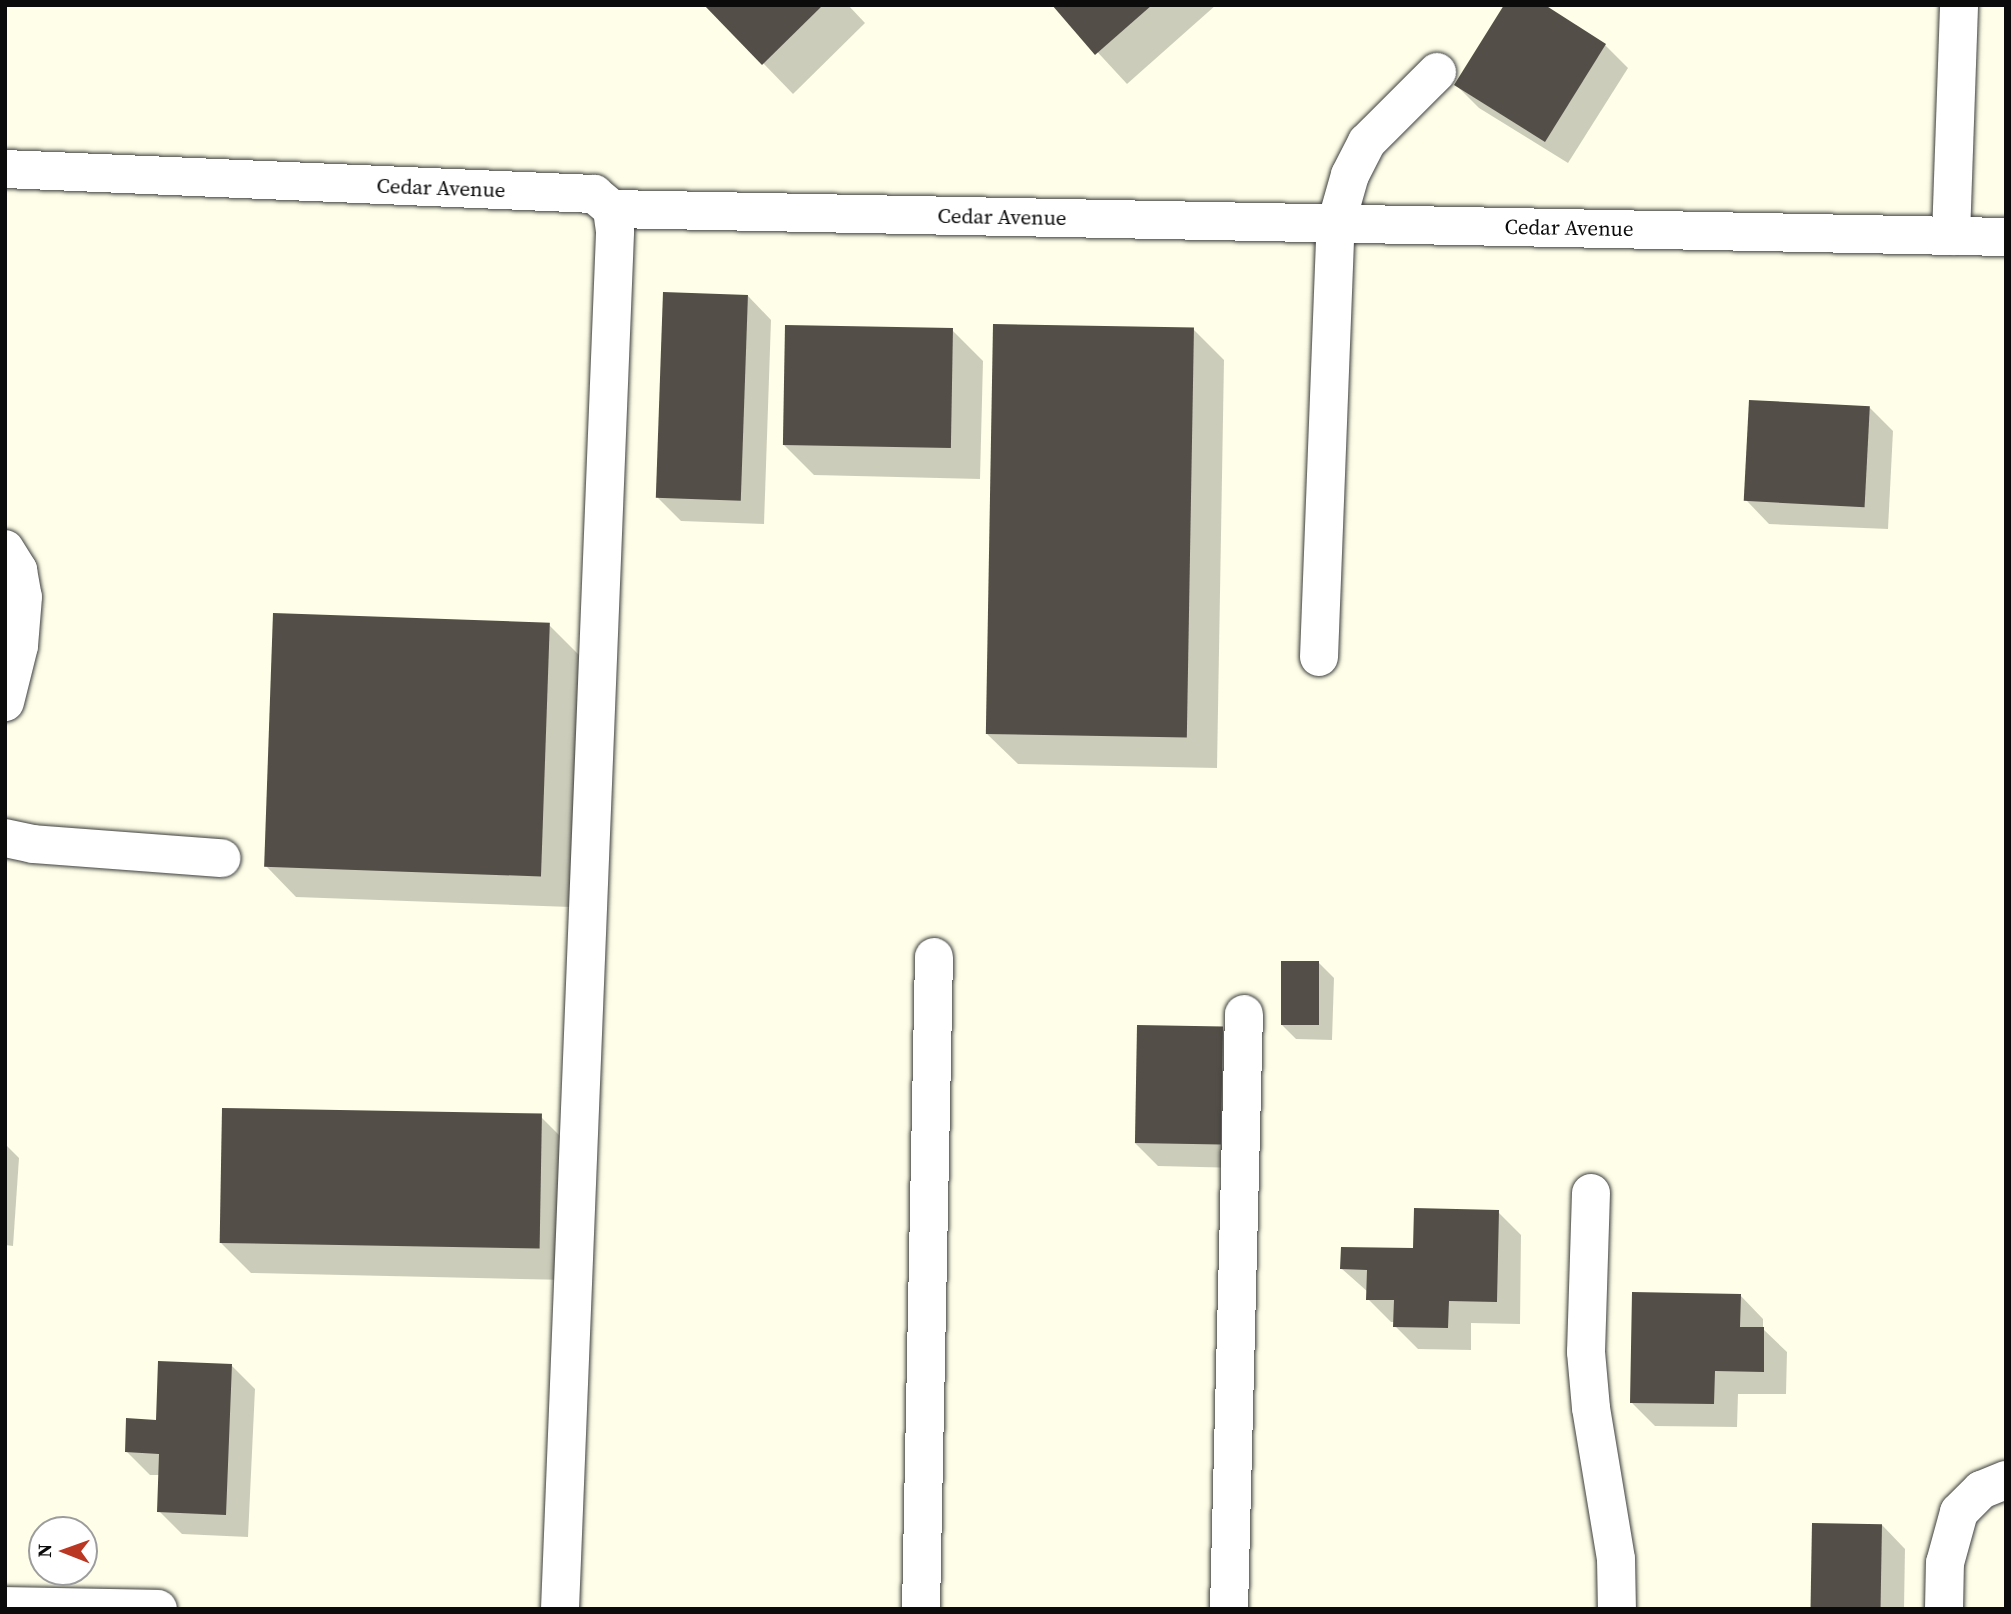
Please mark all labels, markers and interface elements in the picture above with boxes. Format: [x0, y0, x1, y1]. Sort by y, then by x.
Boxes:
street label: Cedar Avenue [376, 173, 506, 203]
street label: Cedar Avenue [937, 203, 1067, 231]
street label: Cedar Avenue [1504, 214, 1634, 242]
north arrow [28, 1516, 98, 1586]
text: N [31, 1544, 57, 1558]

